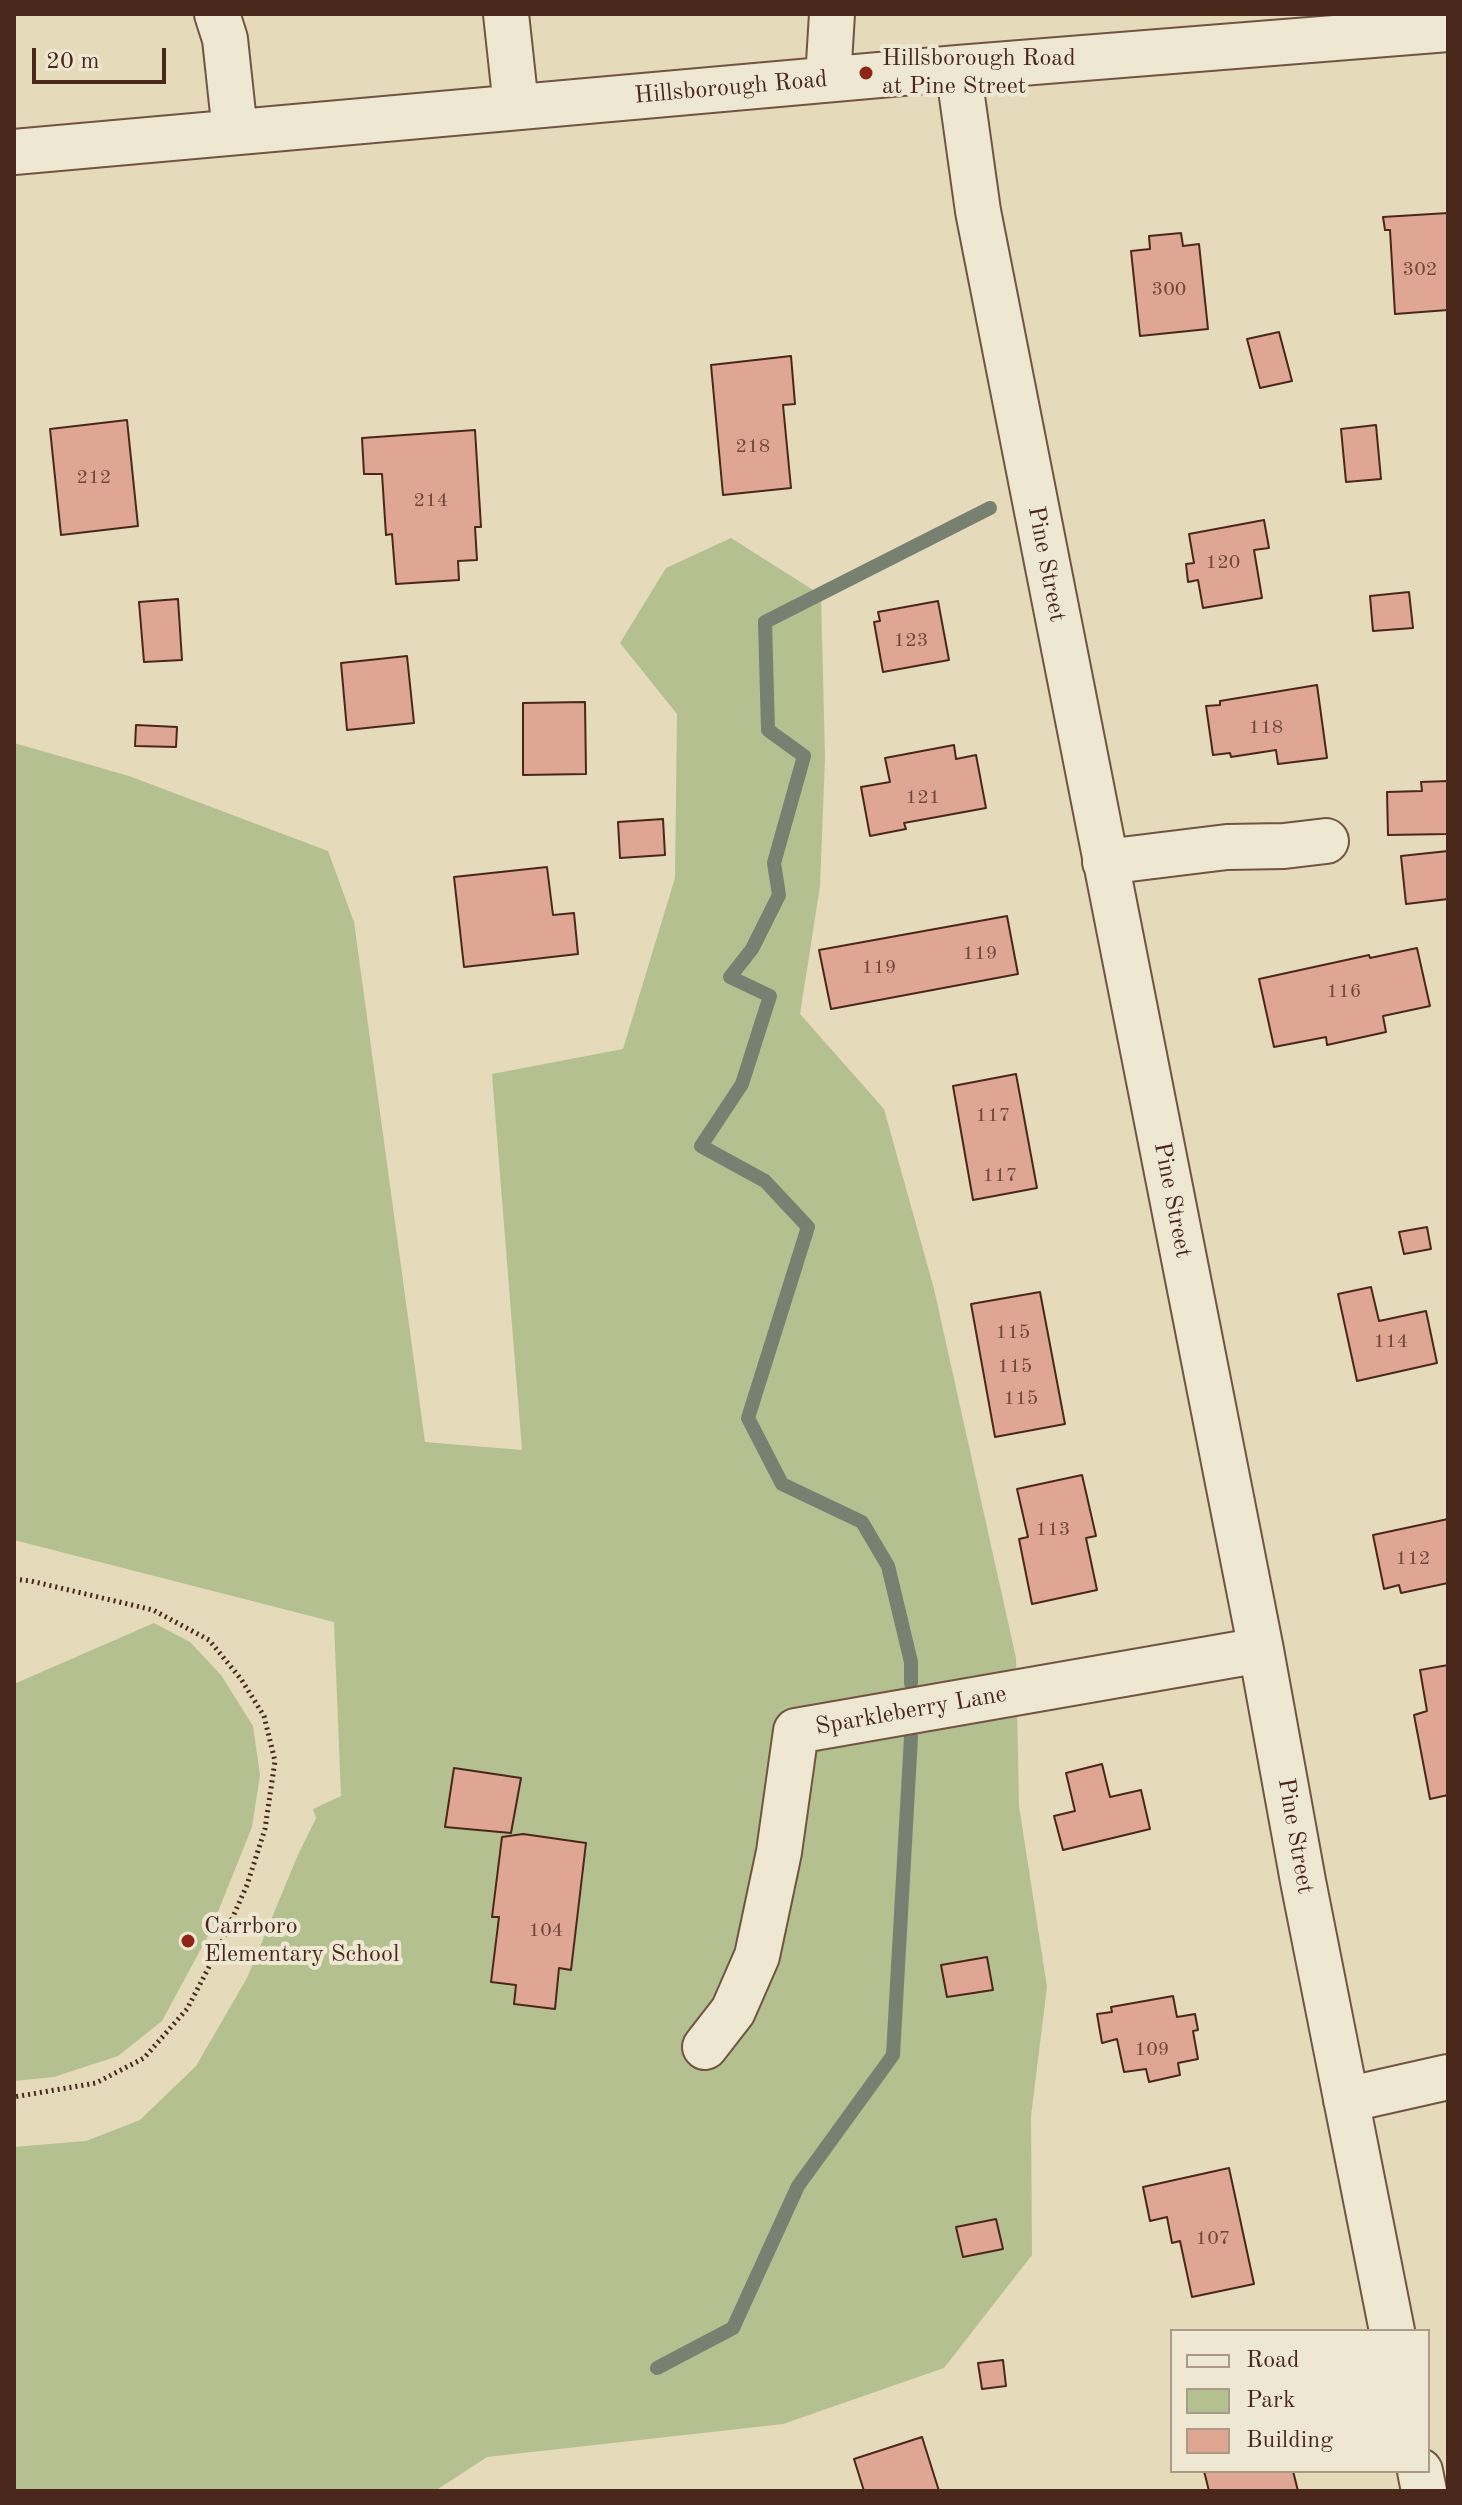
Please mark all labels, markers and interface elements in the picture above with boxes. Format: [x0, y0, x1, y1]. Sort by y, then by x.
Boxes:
scale bar [36, 32, 170, 82]
place label: Hillsborough Road at Pine Street [882, 45, 1076, 101]
text: 20 m [46, 50, 100, 74]
marker: Hillsborough Road at Pine Street [857, 64, 875, 82]
street label: Hillsborough Road [633, 65, 829, 111]
house number: 302 [1403, 258, 1437, 282]
house number: 300 [1152, 278, 1186, 302]
house number: 218 [736, 435, 770, 459]
house number: 212 [77, 466, 111, 490]
house number: 214 [414, 489, 448, 513]
street label: Pine Street [1021, 504, 1071, 624]
house number: 120 [1206, 551, 1240, 575]
house number: 123 [894, 629, 928, 653]
house number: 118 [1249, 716, 1283, 740]
house number: 121 [906, 786, 940, 810]
house number: 119 [963, 942, 997, 966]
house number: 119 [862, 956, 896, 980]
house number: 116 [1327, 980, 1361, 1004]
house number: 117 [976, 1104, 1010, 1128]
street label: Pine Street [1147, 1140, 1197, 1260]
house number: 117 [983, 1164, 1017, 1188]
house number: 115 [996, 1321, 1030, 1345]
house number: 114 [1374, 1330, 1408, 1354]
house number: 115 [998, 1355, 1032, 1379]
house number: 115 [1004, 1387, 1038, 1411]
house number: 113 [1036, 1518, 1070, 1542]
house number: 112 [1396, 1547, 1430, 1571]
street label: Sparkleberry Lane [813, 1680, 1009, 1742]
street label: Pine Street [1271, 1776, 1319, 1896]
place label: Carrboro Elementary School [204, 1913, 399, 1969]
house number: 104 [529, 1919, 563, 1943]
marker: Carrboro Elementary School [179, 1932, 197, 1950]
house number: 109 [1135, 2038, 1169, 2062]
house number: 107 [1196, 2227, 1230, 2251]
legend [1170, 2329, 1430, 2473]
text: Road [1246, 2349, 1299, 2373]
text: Park [1246, 2389, 1295, 2413]
text: Building [1246, 2429, 1333, 2453]

